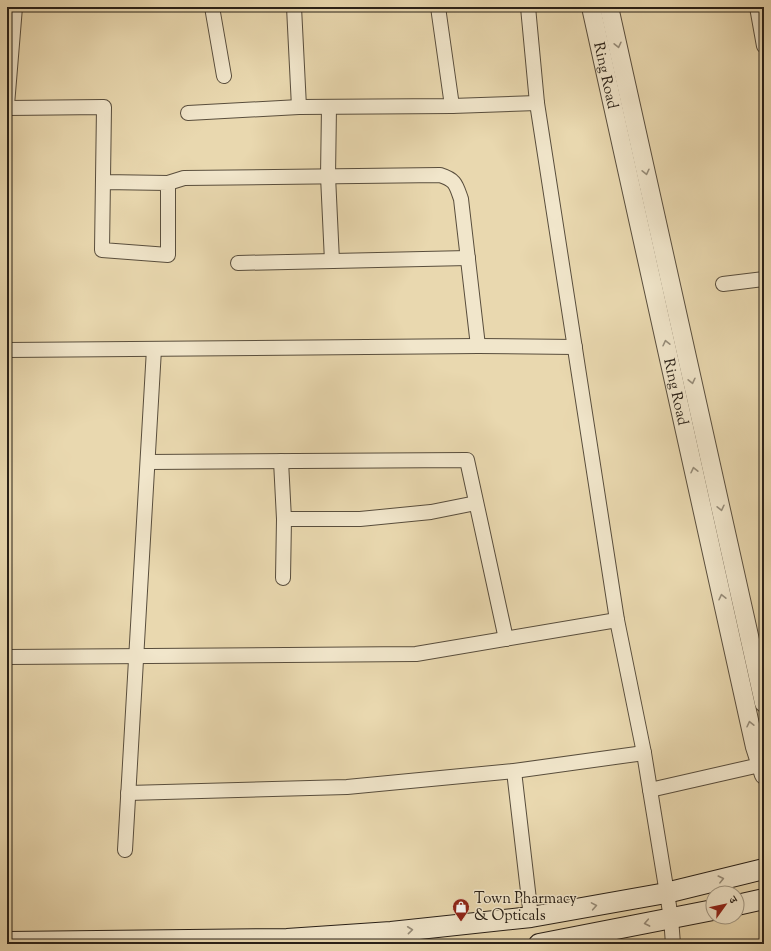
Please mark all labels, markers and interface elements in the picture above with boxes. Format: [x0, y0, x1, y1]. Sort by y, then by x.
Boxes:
street label: Ring Road [587, 40, 622, 112]
one-way arrow [613, 42, 621, 48]
one-way arrow [642, 169, 650, 175]
one-way arrow [662, 340, 670, 346]
street label: Ring Road [657, 356, 693, 428]
one-way arrow [688, 378, 696, 384]
one-way arrow [690, 467, 698, 473]
one-way arrow [716, 505, 724, 511]
one-way arrow [718, 594, 726, 600]
one-way arrow [747, 720, 755, 727]
one-way arrow [718, 876, 724, 884]
north arrow [705, 885, 745, 925]
place label: Town Pharmacy & Opticals [474, 889, 577, 927]
text: उ [724, 893, 742, 908]
shop icon: Town Pharmacy & Opticals [451, 897, 471, 922]
one-way arrow [591, 902, 597, 911]
one-way arrow [644, 918, 650, 926]
one-way arrow [407, 926, 413, 935]

